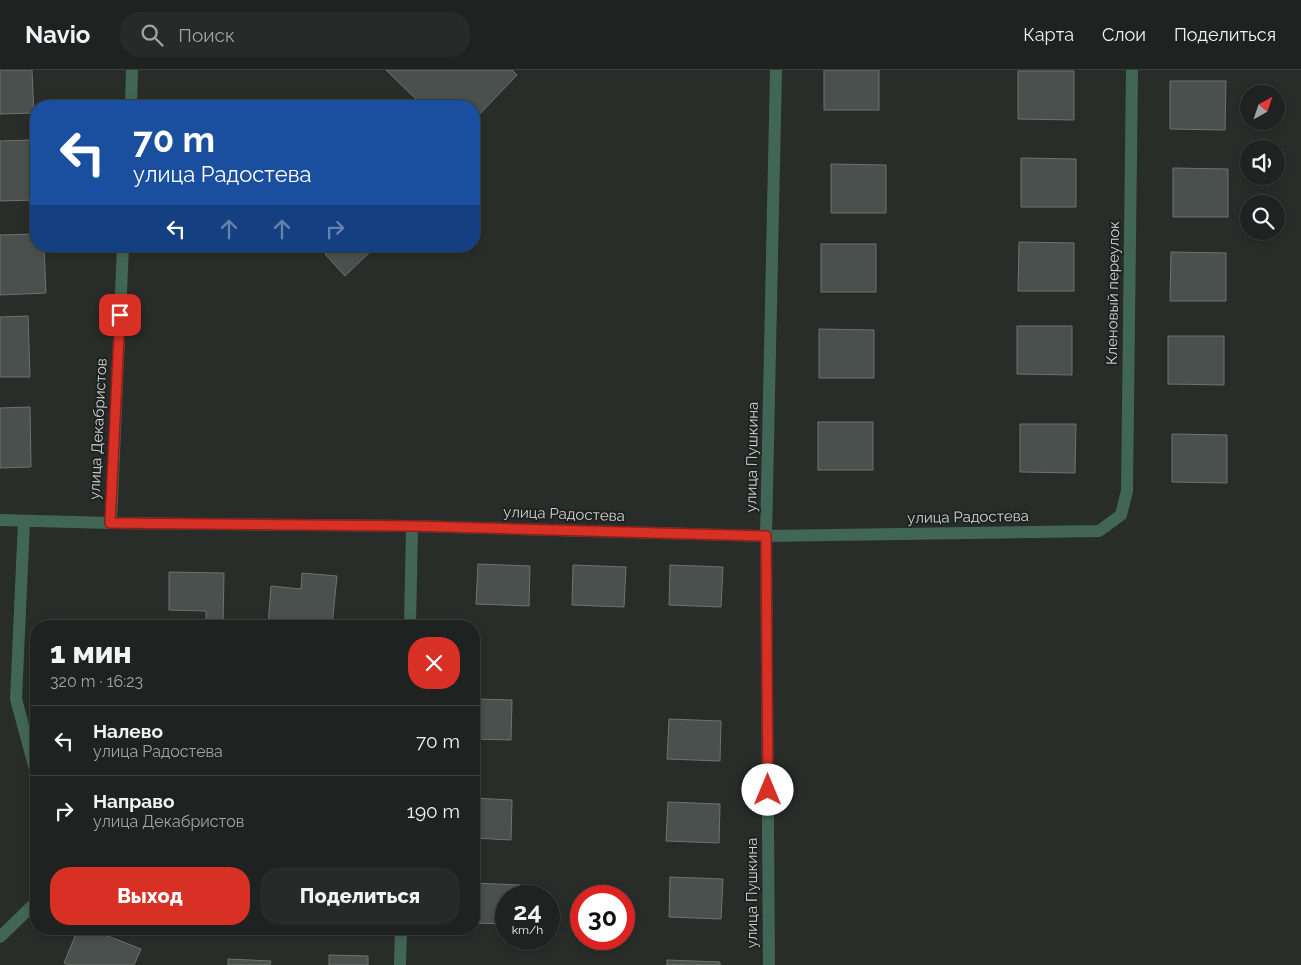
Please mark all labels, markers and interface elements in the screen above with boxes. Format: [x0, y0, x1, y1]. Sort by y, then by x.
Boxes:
search box [120, 12, 470, 57]
text: Navio [25, 20, 90, 49]
icon: search [138, 21, 166, 49]
text: Поиск [178, 24, 235, 46]
text: Карта [1023, 24, 1074, 45]
text: Слои [1102, 24, 1146, 45]
text: Поделиться [1174, 24, 1276, 45]
north arrow [1240, 85, 1285, 130]
map controls [1240, 85, 1285, 240]
text: 70 m [133, 119, 215, 160]
icon: left [50, 120, 115, 185]
button: sound [1240, 140, 1285, 185]
text: улица Радостева [133, 161, 312, 187]
button: search [1240, 195, 1285, 240]
icon: left [162, 215, 190, 243]
icon: ahead [215, 215, 243, 243]
icon: ahead [268, 215, 296, 243]
icon: right [321, 215, 349, 243]
street label: Кленовый переулок [1103, 221, 1123, 365]
pin [99, 294, 141, 336]
icon: arrive [106, 301, 134, 329]
street label: улица Декабристов [85, 358, 111, 500]
street label: улица Пушкина [742, 401, 762, 513]
street label: улица Радостева [503, 503, 625, 525]
street label: улица Радостева [907, 507, 1029, 527]
text: 1 мин [50, 635, 132, 670]
button: close [408, 637, 460, 689]
text: 320 m · 16:23 [50, 672, 143, 691]
text: Налево [93, 720, 163, 742]
icon: left [50, 727, 78, 755]
text: 70 m [416, 730, 460, 752]
text: улица Радостева [93, 742, 223, 761]
position arrow [741, 763, 793, 815]
text: Направо [93, 790, 174, 812]
icon: right [50, 797, 78, 825]
text: 190 m [407, 800, 460, 822]
text: улица Декабристов [93, 812, 244, 831]
street label: улица Пушкина [743, 838, 761, 948]
button: Выход [50, 867, 250, 925]
button: Поделиться [260, 867, 460, 925]
speed limit sign: 30 [570, 885, 635, 950]
text: 24 [513, 896, 542, 926]
text: km/h [512, 923, 543, 937]

